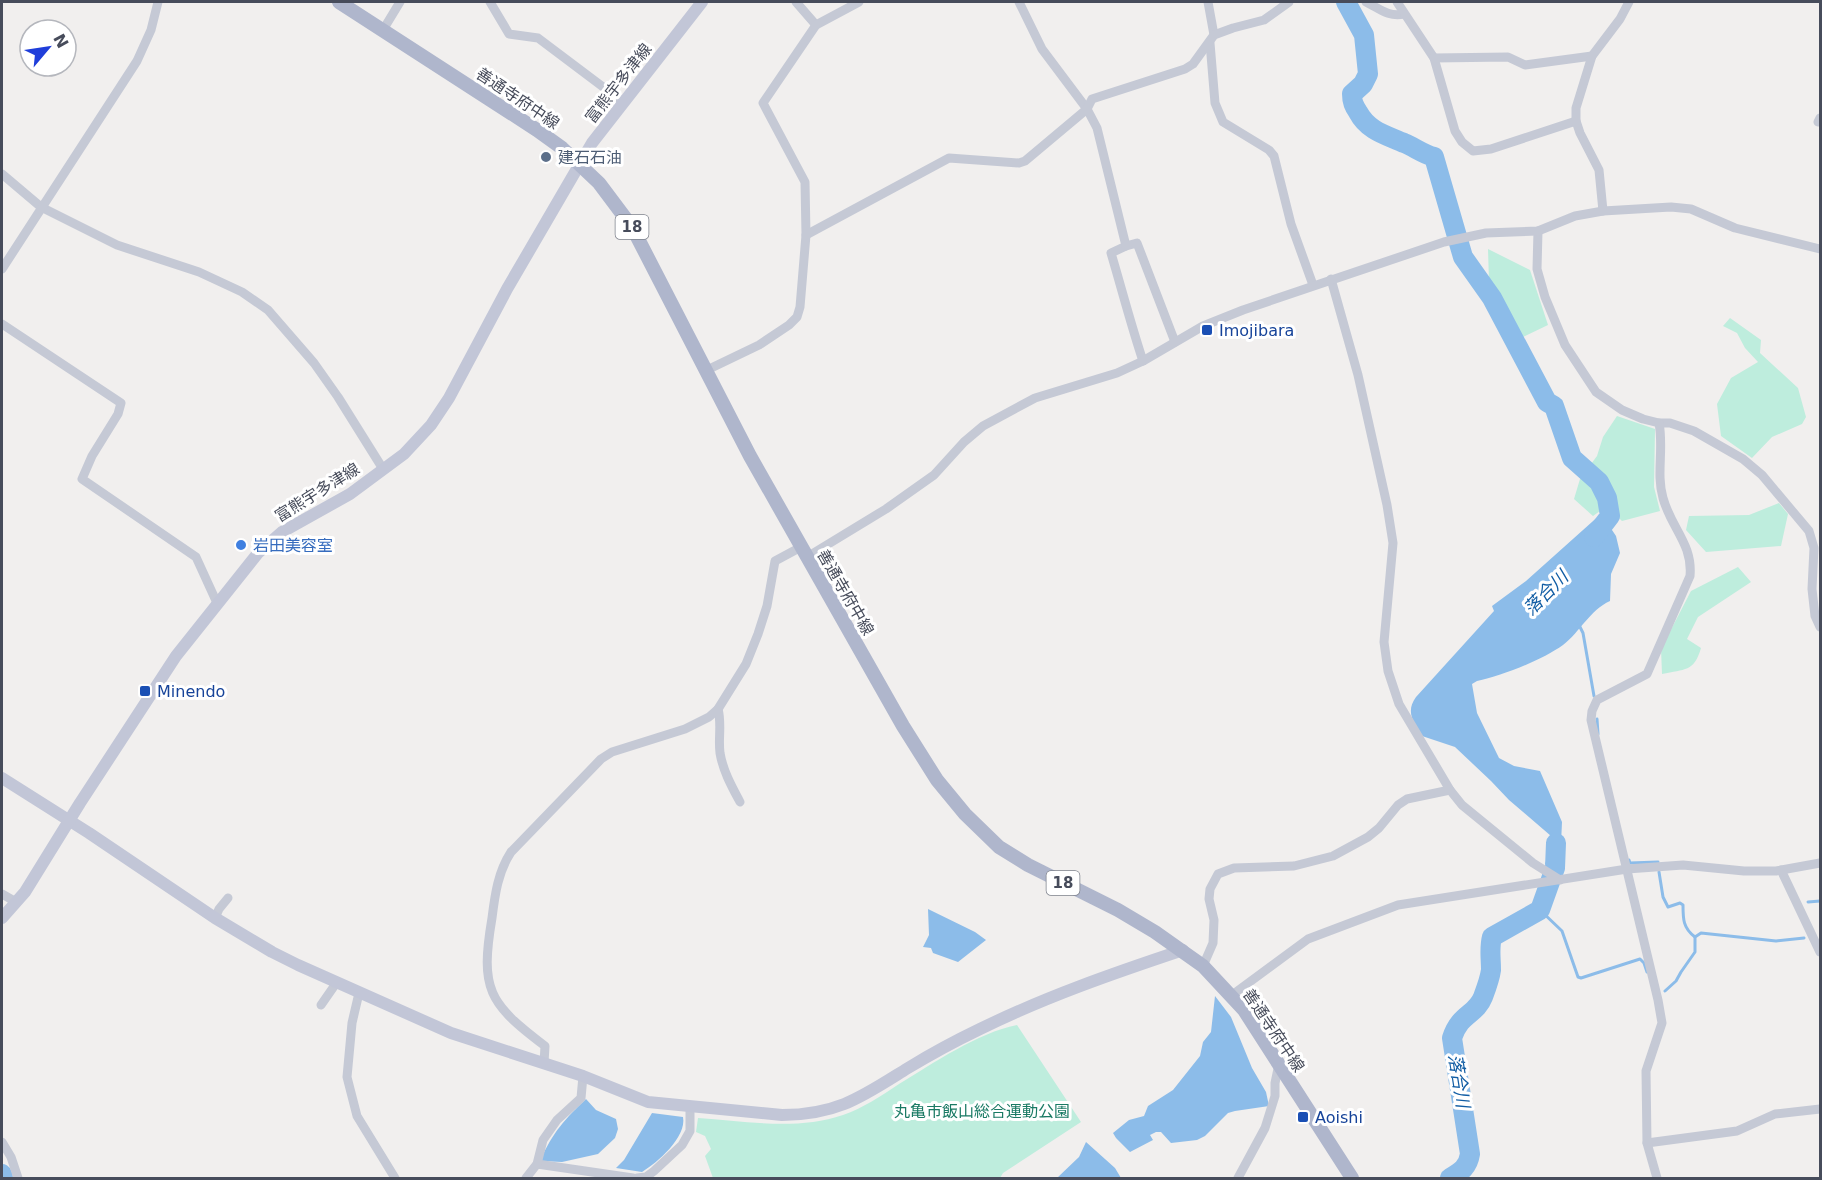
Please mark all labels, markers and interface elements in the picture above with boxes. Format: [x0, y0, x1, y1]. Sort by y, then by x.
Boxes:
north arrow [18, 18, 78, 78]
text: N [49, 31, 72, 51]
street label: 富熊宇多津線 [581, 40, 655, 127]
street label: 善通寺府中線 [473, 64, 563, 133]
place label: 建石石油 [558, 148, 622, 167]
marker: 建石石油 [539, 150, 553, 164]
road number: 18 [616, 215, 648, 239]
place label: Imojibara [1219, 321, 1294, 340]
marker: Imojibara [1200, 323, 1214, 337]
street label: 富熊宇多津線 [272, 459, 363, 526]
place label: 岩田美容室 [253, 536, 333, 555]
marker: 岩田美容室 [234, 538, 248, 552]
street label: 善通寺府中線 [813, 546, 878, 639]
water label: 落合川 [1519, 565, 1574, 619]
place label: Minendo [157, 682, 225, 701]
marker: Minendo [138, 684, 152, 698]
road number: 18 [1046, 871, 1080, 895]
street label: 善通寺府中線 [1239, 985, 1308, 1075]
water label: 落合川 [1445, 1053, 1474, 1111]
park label: 丸亀市飯山総合運動公園 [894, 1102, 1070, 1121]
place label: Aoishi [1315, 1108, 1363, 1127]
marker: Aoishi [1296, 1110, 1310, 1124]

